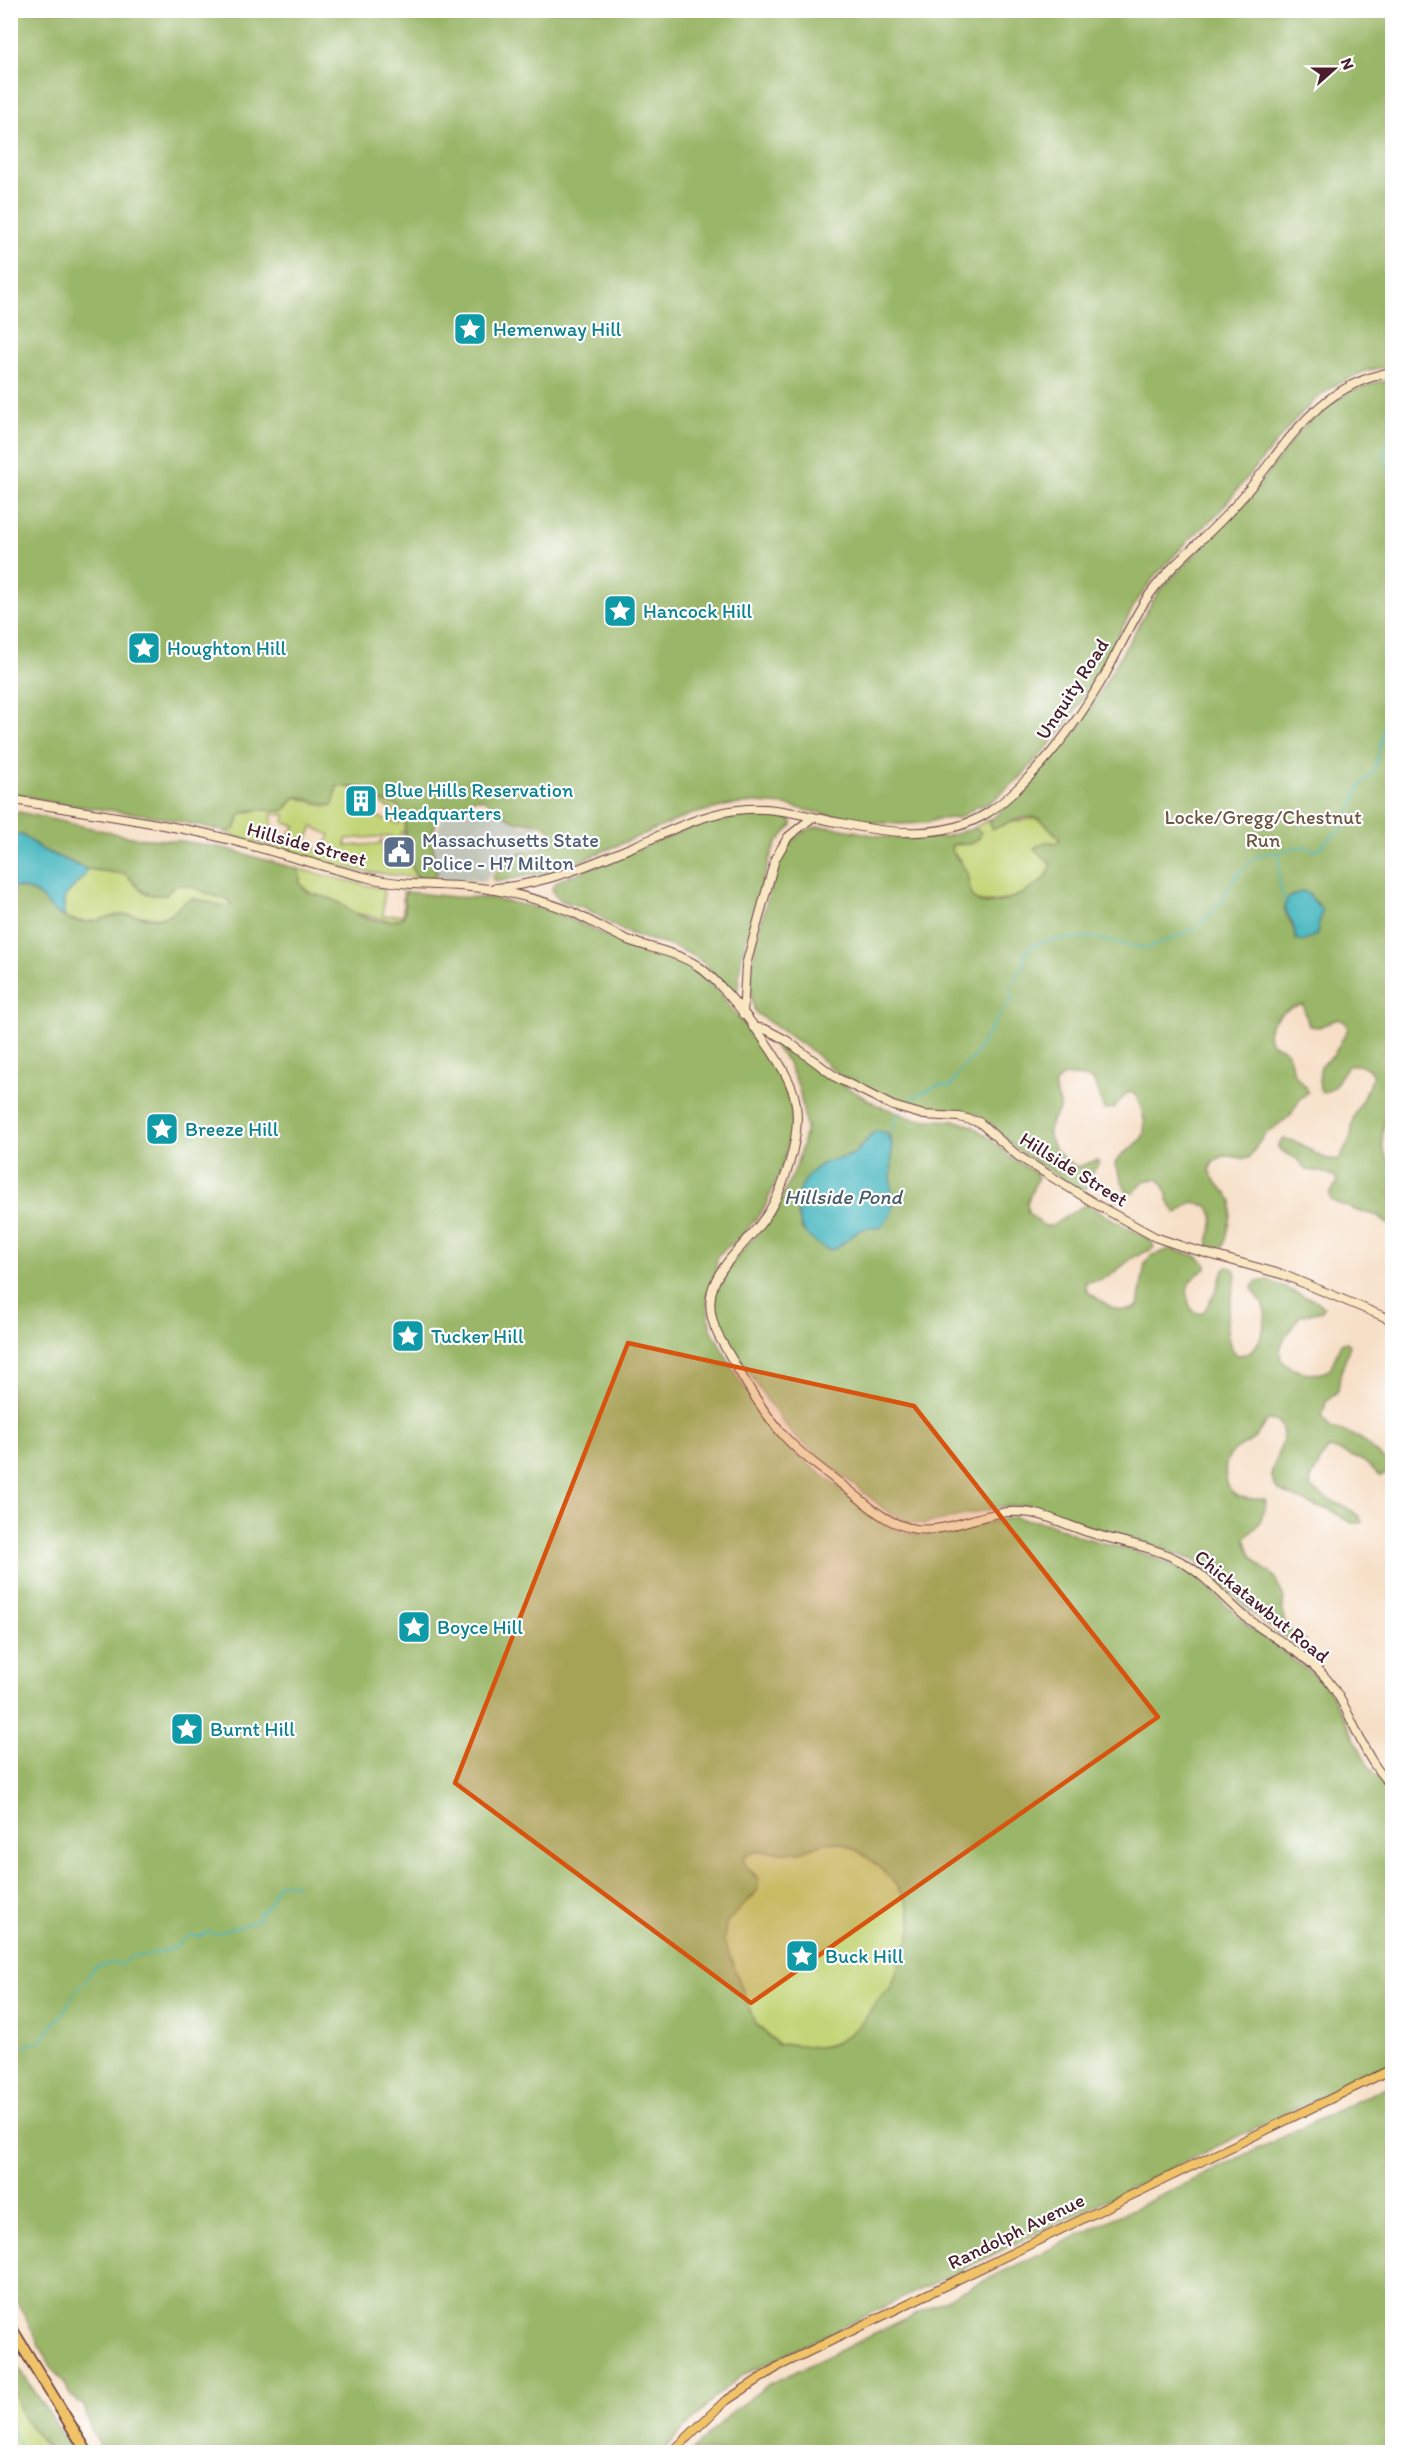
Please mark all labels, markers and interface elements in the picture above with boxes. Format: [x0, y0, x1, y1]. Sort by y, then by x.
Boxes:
north arrow [1304, 39, 1364, 99]
text: N [1337, 55, 1358, 72]
place icon: Hemenway Hill [452, 311, 488, 347]
place label: Hemenway Hill [493, 317, 622, 341]
place icon: Hancock Hill [602, 593, 638, 629]
place label: Hancock Hill [643, 599, 753, 623]
place icon: Houghton Hill [126, 630, 162, 666]
street label: Unquity Road [1030, 634, 1114, 744]
place label: Houghton Hill [167, 636, 287, 660]
place label: Blue Hills Reservation Headquarters [384, 778, 573, 825]
building icon: Blue Hills Reservation Headquarters [343, 783, 379, 819]
park label: Locke/Gregg/Chestnut Run [1164, 805, 1362, 852]
street label: Hillside Street [245, 817, 369, 871]
place label: Massachusetts State Police - H7 Milton [422, 828, 599, 875]
public building icon: Massachusetts State Police - H7 Milton [381, 834, 417, 870]
place icon: Breeze Hill [144, 1111, 180, 1147]
place label: Breeze Hill [185, 1117, 279, 1141]
street label: Hillside Street [1016, 1126, 1132, 1212]
water label: Hillside Pond [784, 1184, 903, 1209]
place icon: Tucker Hill [390, 1318, 426, 1354]
place label: Tucker Hill [431, 1324, 524, 1348]
street label: Chickatawbut Road [1190, 1544, 1334, 1668]
place icon: Boyce Hill [396, 1609, 432, 1645]
place label: Boyce Hill [437, 1615, 523, 1639]
place icon: Burnt Hill [169, 1711, 205, 1747]
place label: Burnt Hill [210, 1717, 295, 1741]
place icon: Buck Hill [784, 1938, 820, 1974]
place label: Buck Hill [825, 1944, 904, 1968]
street label: Randolph Avenue [944, 2188, 1088, 2274]

